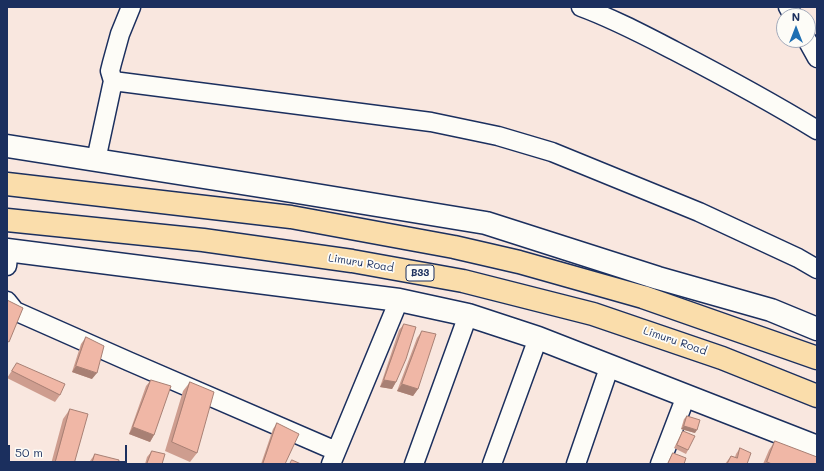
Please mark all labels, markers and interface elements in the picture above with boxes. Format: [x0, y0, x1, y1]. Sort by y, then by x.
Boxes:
north arrow [776, 8, 816, 48]
text: N [792, 9, 800, 24]
street label: Limuru Road [327, 251, 395, 275]
road number: B33 [406, 265, 434, 281]
street label: Limuru Road [641, 324, 709, 358]
scale bar [10, 437, 129, 463]
text: 50 m [15, 444, 43, 460]

